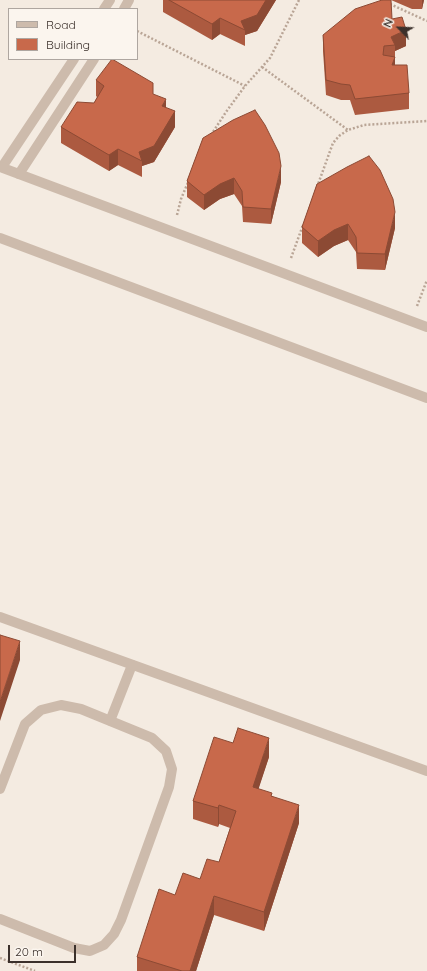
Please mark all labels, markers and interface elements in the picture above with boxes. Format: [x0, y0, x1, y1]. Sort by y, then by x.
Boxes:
legend [8, 8, 138, 60]
north arrow [379, 8, 419, 48]
text: Road [46, 17, 76, 32]
text: N [380, 17, 396, 30]
text: Building [46, 37, 90, 52]
scale bar [10, 937, 78, 963]
text: 20 m [15, 944, 43, 959]

